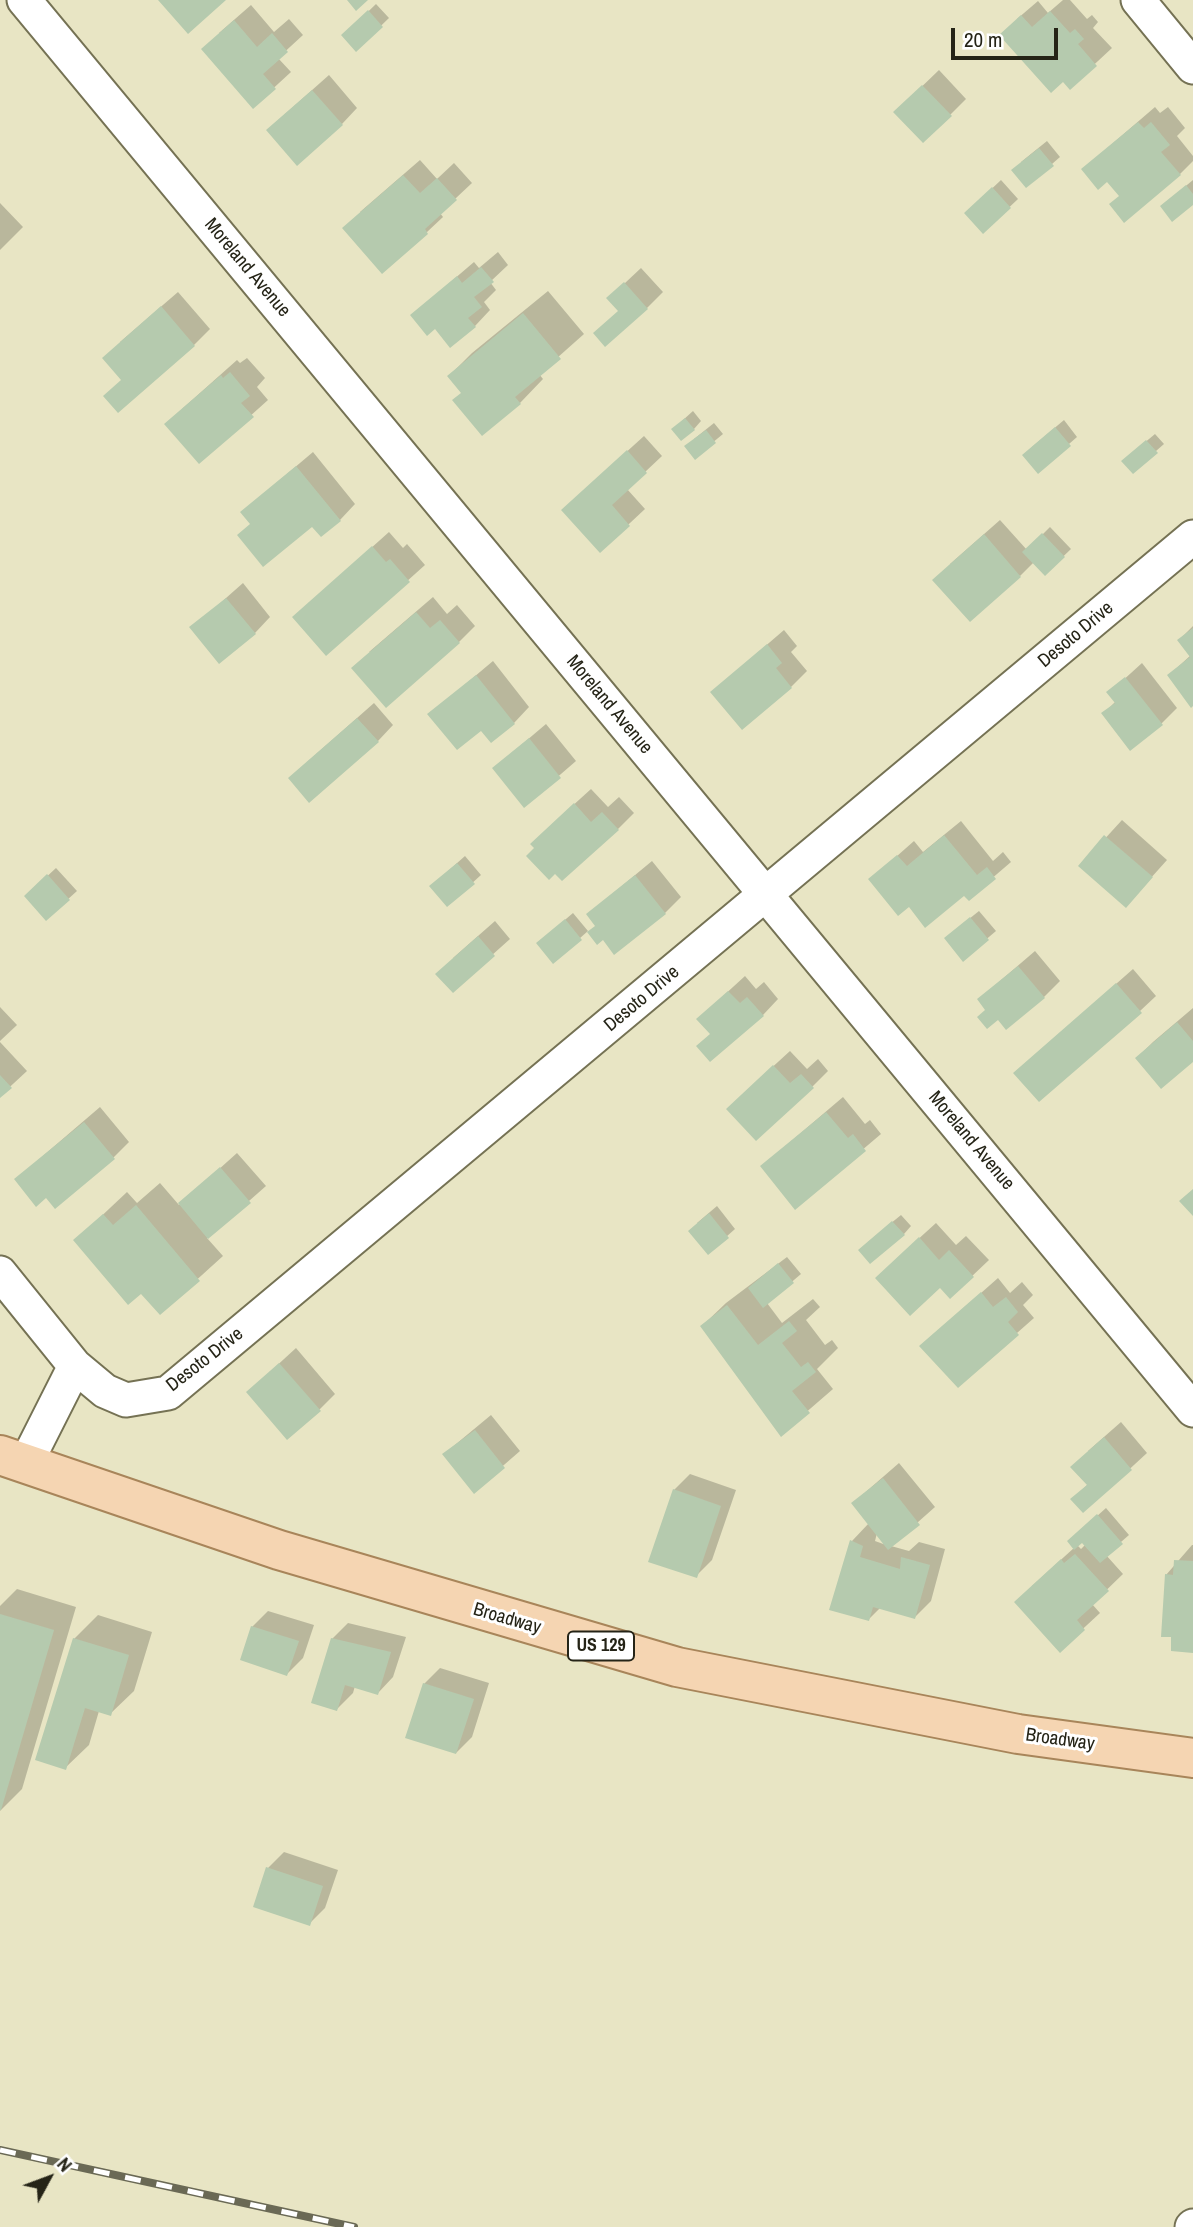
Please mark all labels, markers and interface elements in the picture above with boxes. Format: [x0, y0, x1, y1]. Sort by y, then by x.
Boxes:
scale bar [955, 14, 1062, 58]
text: 20 m [964, 25, 1002, 54]
street label: Moreland Avenue [199, 214, 295, 322]
street label: Desoto Drive [1034, 597, 1118, 673]
street label: Moreland Avenue [561, 651, 657, 759]
street label: Desoto Drive [600, 961, 684, 1037]
street label: Moreland Avenue [923, 1087, 1019, 1195]
street label: Desoto Drive [162, 1323, 248, 1397]
street label: Broadway [471, 1598, 543, 1640]
road number: US 129 [568, 1632, 634, 1660]
street label: Broadway [1024, 1724, 1096, 1756]
north arrow [14, 2143, 84, 2213]
text: N [51, 2151, 78, 2177]

